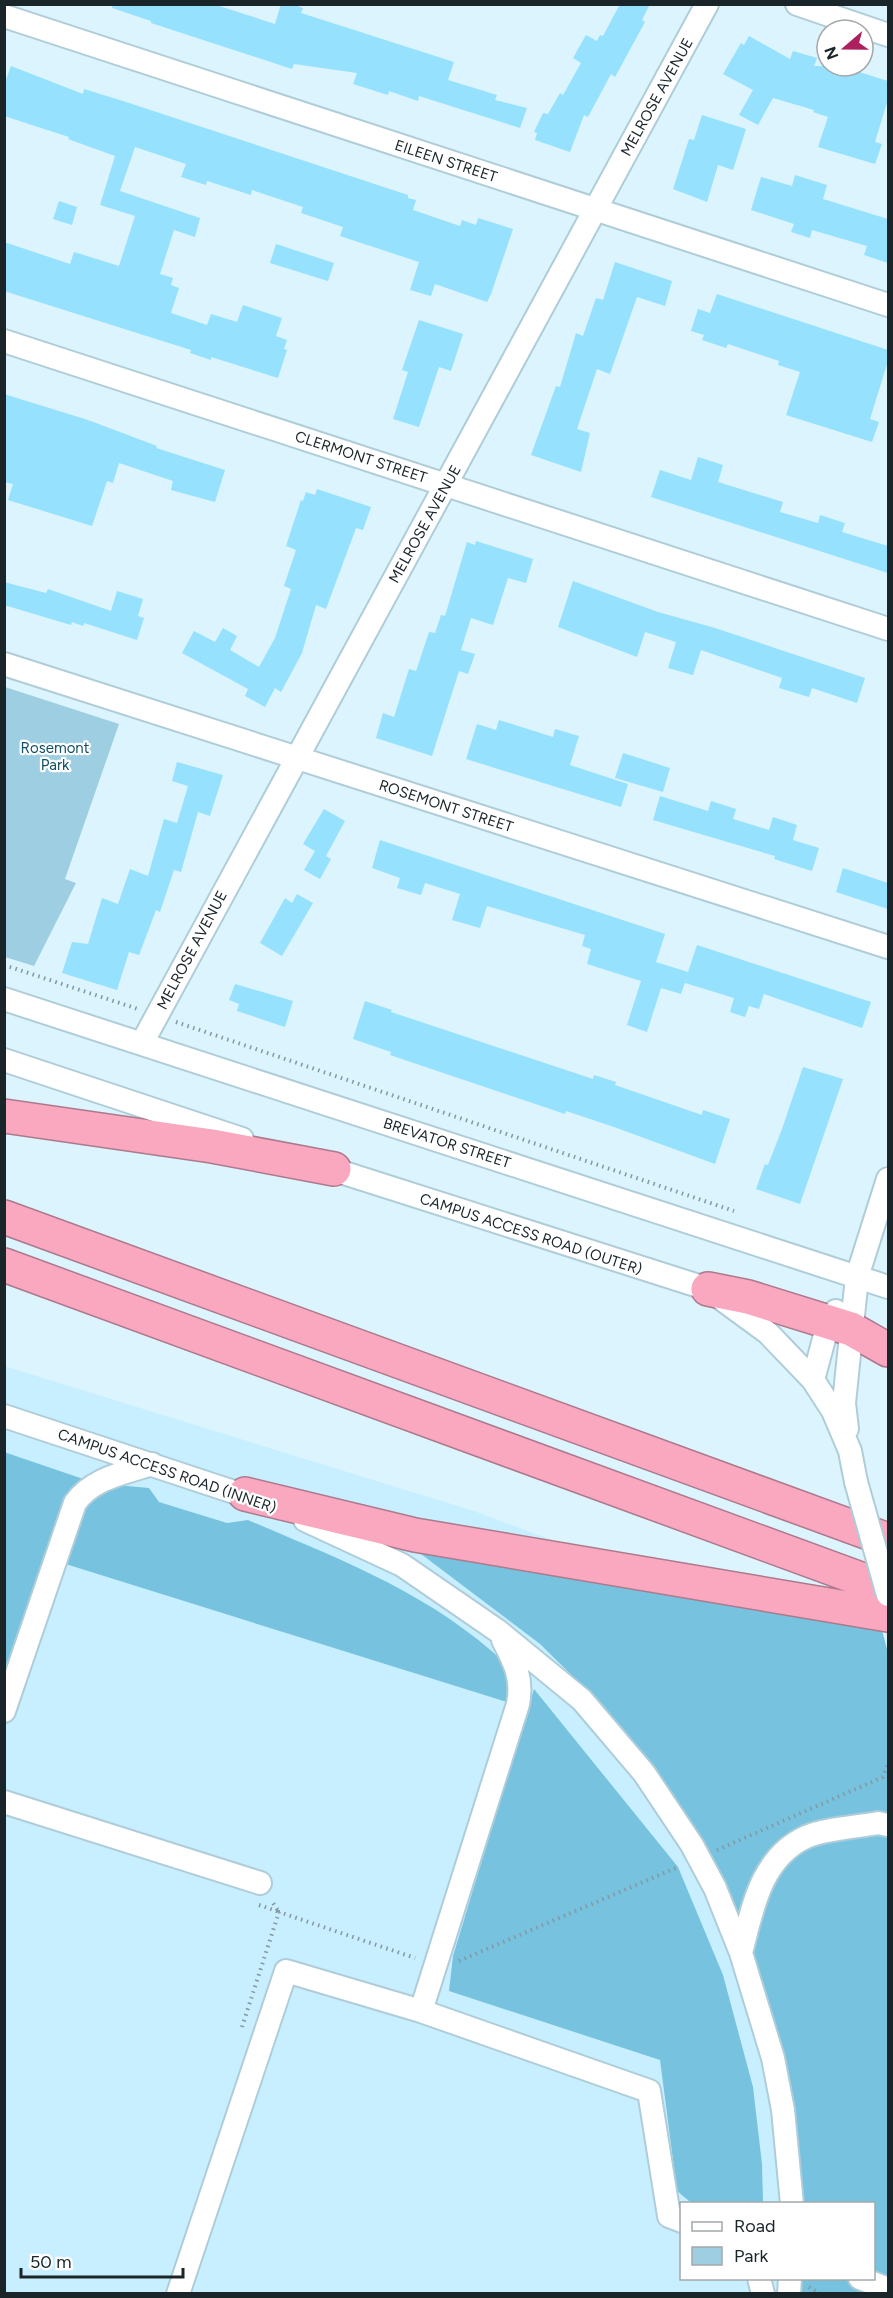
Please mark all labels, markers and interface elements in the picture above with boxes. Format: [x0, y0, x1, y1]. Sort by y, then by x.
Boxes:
north arrow [815, 18, 875, 78]
street label: MELROSE AVENUE [617, 35, 697, 159]
text: N [820, 44, 842, 62]
street label: EILEEN STREET [392, 136, 500, 186]
street label: CLERMONT STREET [293, 427, 430, 487]
street label: MELROSE AVENUE [385, 462, 465, 586]
park label: Rosemont Park [21, 739, 90, 774]
street label: ROSEMONT STREET [377, 776, 516, 836]
street label: MELROSE AVENUE [153, 887, 231, 1013]
street label: BREVATOR STREET [381, 1114, 514, 1172]
street label: CAMPUS ACCESS ROAD (OUTER) [418, 1189, 644, 1279]
street label: CAMPUS ACCESS ROAD (INNER) [55, 1425, 279, 1517]
legend [680, 2202, 875, 2280]
text: Road [734, 2215, 775, 2237]
scale bar [21, 2241, 183, 2279]
text: Park [734, 2245, 769, 2267]
text: 50 m [30, 2251, 72, 2273]

